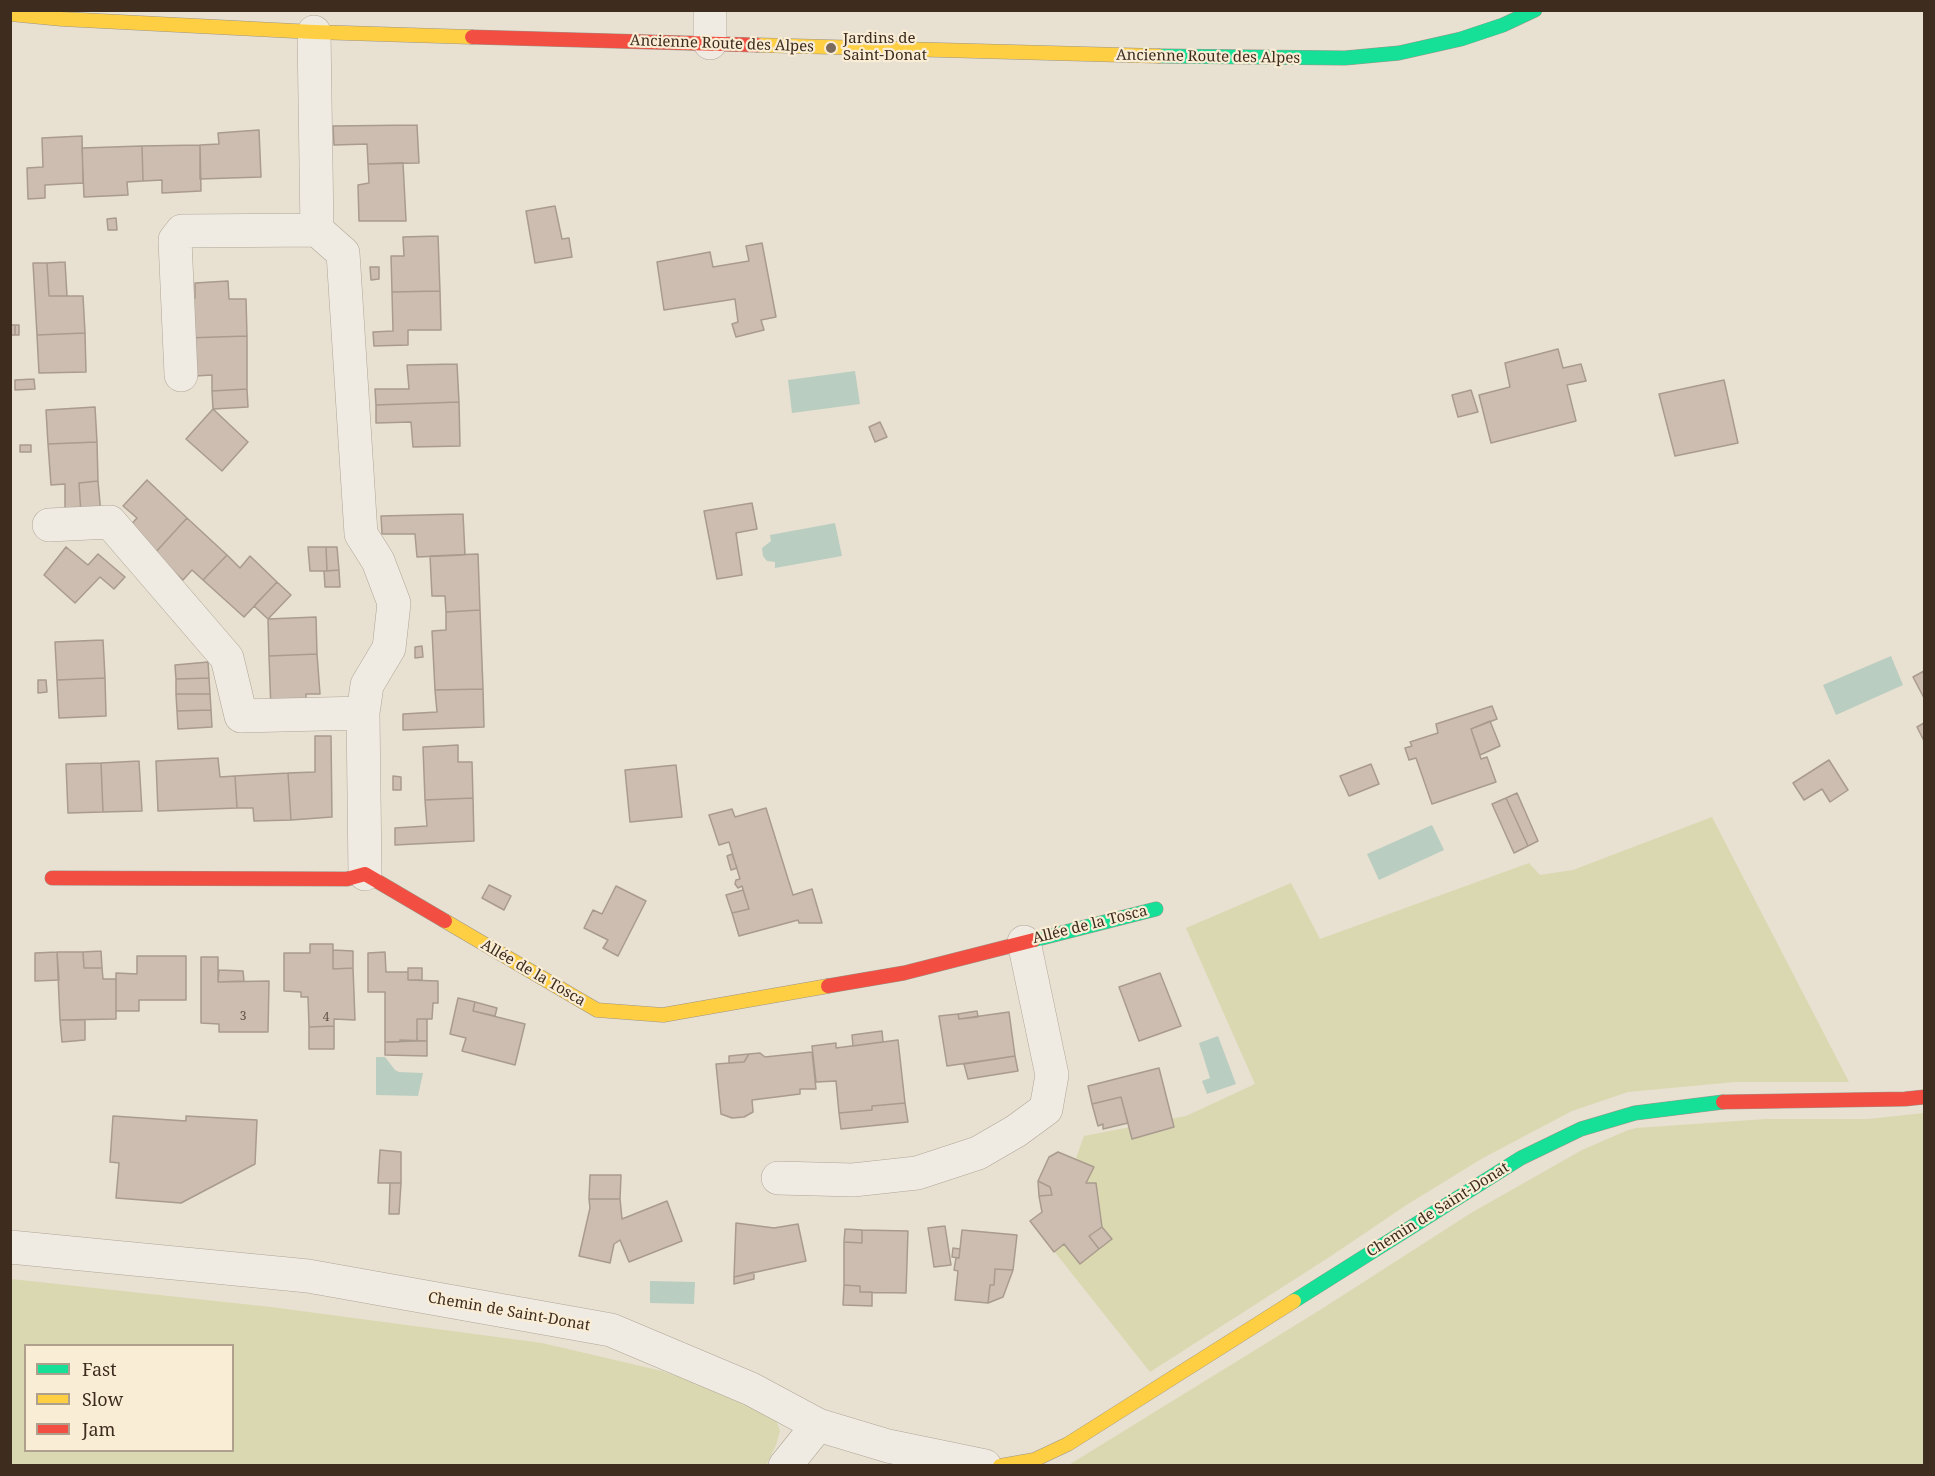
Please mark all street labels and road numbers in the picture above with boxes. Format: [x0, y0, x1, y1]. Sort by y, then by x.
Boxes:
street label: Ancienne Route des Alpes [630, 32, 814, 56]
street label: Ancienne Route des Alpes [1116, 46, 1300, 68]
street label: Allée de la Tosca [1031, 902, 1149, 948]
street label: Allée de la Tosca [478, 936, 588, 1010]
street label: Chemin de Saint-Donat [1364, 1159, 1512, 1261]
street label: Chemin de Saint-Donat [426, 1289, 592, 1335]

